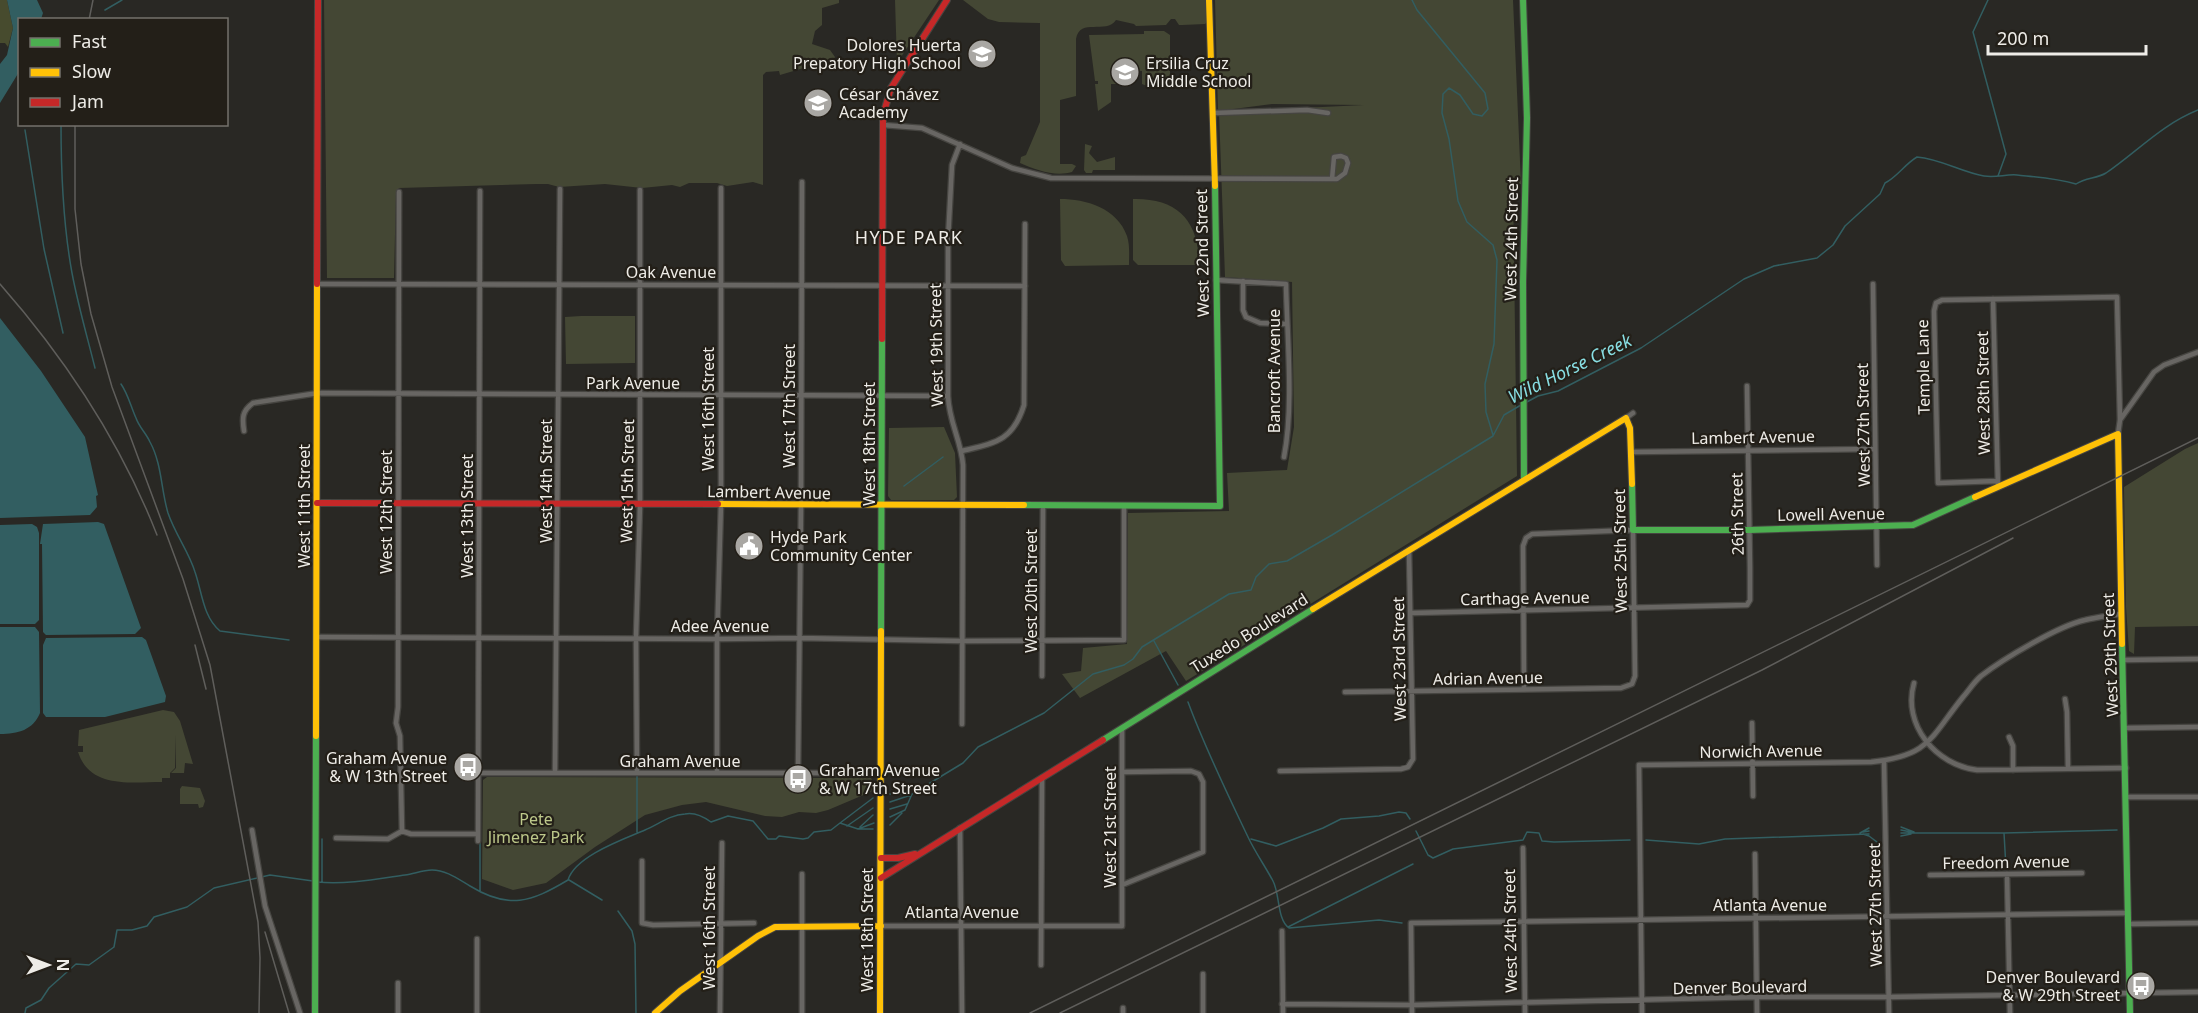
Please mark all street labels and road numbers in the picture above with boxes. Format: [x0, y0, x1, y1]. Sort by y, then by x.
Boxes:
street label: West 24th Street [1499, 177, 1523, 301]
street label: West 22nd Street [1190, 189, 1214, 317]
street label: Oak Avenue [626, 261, 716, 283]
street label: West 19th Street [924, 283, 948, 407]
street label: Bancroft Avenue [1263, 309, 1285, 433]
street label: Temple Lane [1911, 319, 1935, 415]
street label: West 28th Street [1971, 331, 1995, 455]
street label: West 17th Street [778, 344, 800, 468]
street label: West 16th Street [697, 347, 719, 471]
street label: West 27th Street [1851, 363, 1875, 487]
street label: Park Avenue [586, 372, 680, 394]
street label: West 18th Street [858, 382, 880, 506]
street label: West 14th Street [535, 419, 557, 543]
street label: West 15th Street [615, 419, 639, 543]
street label: Lambert Avenue [1691, 425, 1815, 449]
street label: West 11th Street [293, 444, 315, 568]
street label: West 12th Street [375, 450, 397, 574]
street label: West 13th Street [456, 454, 478, 578]
street label: 26th Street [1725, 472, 1749, 556]
street label: Lambert Avenue [707, 480, 831, 504]
street label: West 25th Street [1608, 489, 1632, 613]
street label: Lowell Avenue [1777, 502, 1885, 526]
street label: West 20th Street [1020, 529, 1042, 653]
street label: Carthage Avenue [1460, 586, 1590, 610]
street label: Tuxedo Boulevard [1186, 588, 1312, 678]
street label: West 29th Street [2097, 592, 2123, 717]
street label: West 23rd Street [1387, 596, 1411, 721]
street label: Adee Avenue [671, 615, 769, 637]
street label: Adrian Avenue [1433, 666, 1543, 690]
street label: Norwich Avenue [1699, 739, 1823, 763]
street label: Graham Avenue [619, 750, 741, 772]
street label: West 21st Street [1099, 766, 1121, 888]
street label: West 27th Street [1863, 843, 1887, 967]
street label: Freedom Avenue [1942, 850, 2070, 874]
street label: West 16th Street [698, 866, 720, 990]
street label: West 18th Street [856, 868, 878, 992]
street label: West 24th Street [1498, 869, 1522, 993]
street label: Atlanta Avenue [1713, 894, 1827, 916]
street label: Atlanta Avenue [905, 901, 1019, 923]
street label: Denver Boulevard [1673, 975, 1807, 999]

